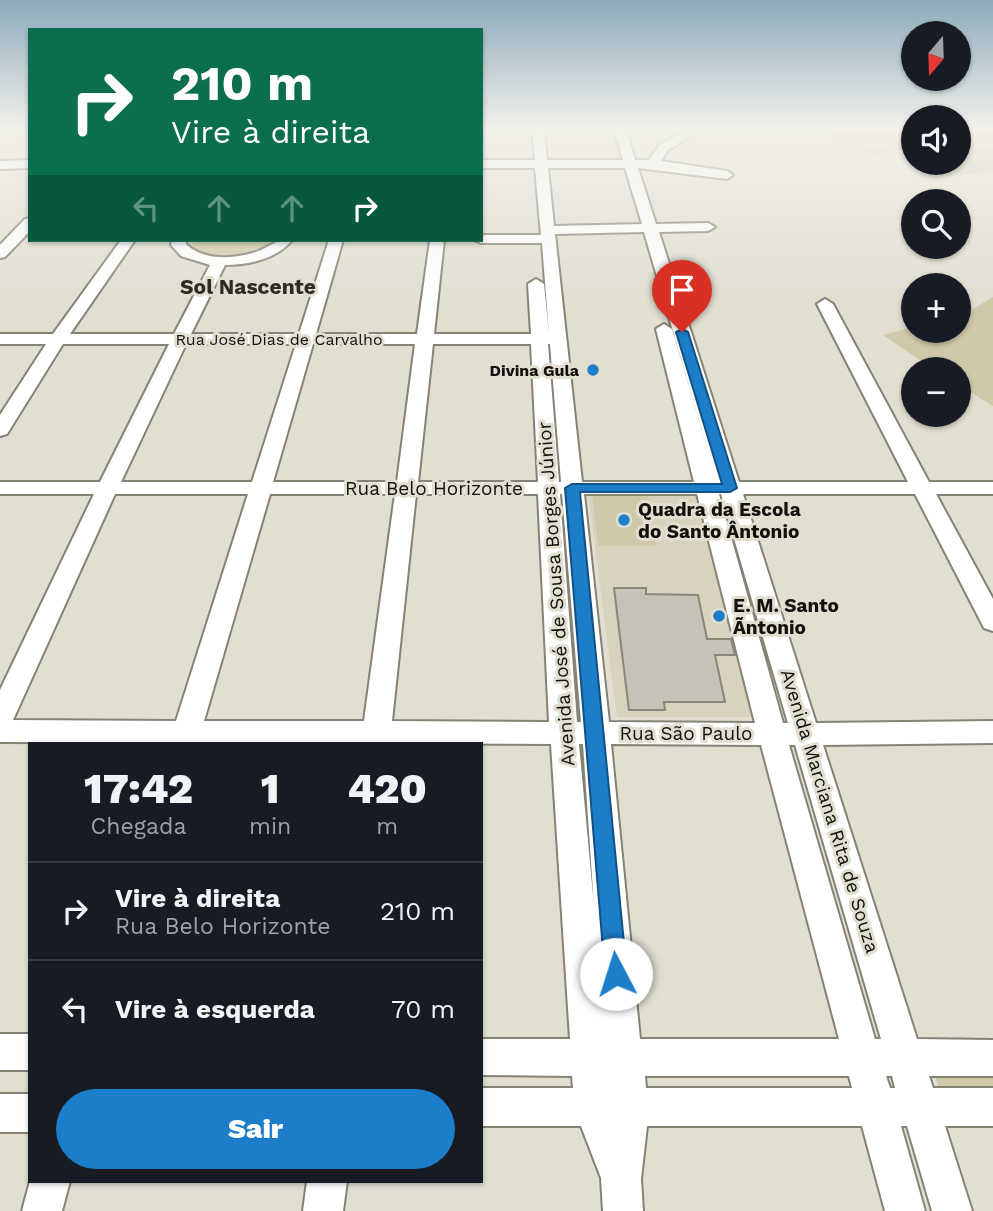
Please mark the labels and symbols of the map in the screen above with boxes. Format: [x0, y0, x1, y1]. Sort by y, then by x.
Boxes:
north arrow [901, 21, 971, 91]
pin [652, 260, 712, 332]
district label: Sol Nascente [180, 274, 316, 299]
street label: Rua José Dias de Carvalho [175, 330, 383, 349]
place label: Divina Gula [490, 361, 580, 380]
marker: Divina Gula [585, 362, 601, 378]
street label: Avenida José de Sousa Borges Júnior [532, 421, 580, 767]
street label: Rua Belo Horizonte [345, 477, 523, 500]
place label: Quadra da Escola do Santo Ântonio [638, 498, 801, 543]
marker: Quadra da Escola do Santo Ântonio [616, 512, 632, 528]
place label: E. M. Santo Ãntonio [733, 594, 839, 639]
marker: E. M. Santo Ãntonio [711, 608, 727, 624]
street label: Avenida Marciana Rita de Souza [776, 666, 884, 956]
street label: Rua São Paulo [620, 722, 752, 745]
position arrow [579, 937, 653, 1011]

